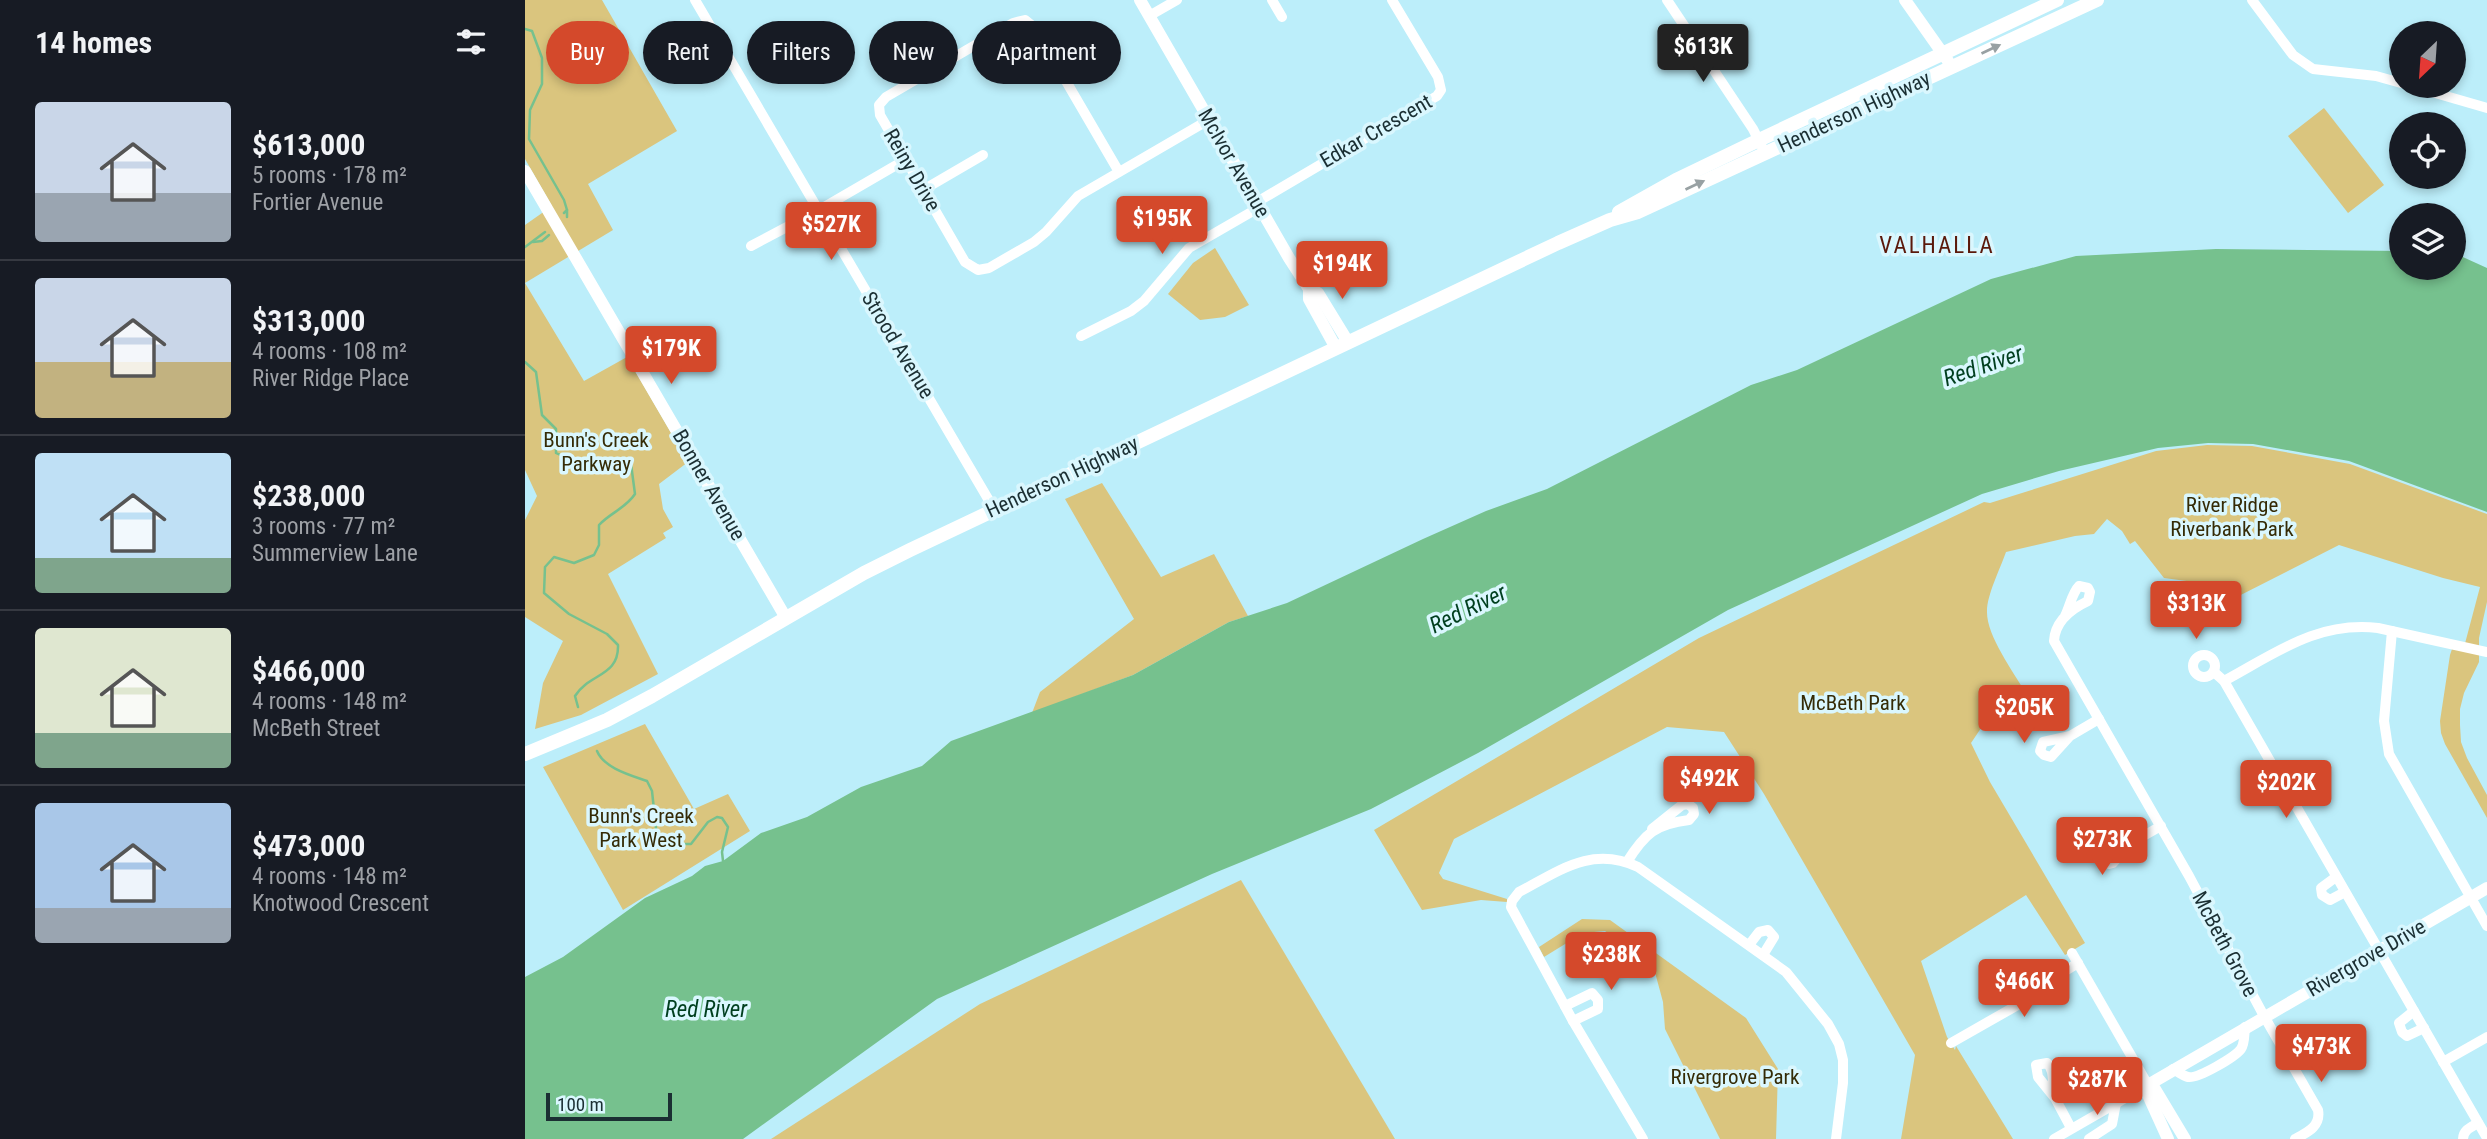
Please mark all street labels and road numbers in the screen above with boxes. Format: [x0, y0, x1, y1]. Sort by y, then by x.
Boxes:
street label: Henderson Highway [1774, 66, 1934, 158]
street label: Edkar Crescent [1316, 89, 1436, 173]
street label: McIvor Avenue [1193, 104, 1275, 222]
street label: Reiny Drive [879, 124, 945, 216]
street label: Strood Avenue [857, 287, 939, 403]
street label: Bonner Avenue [668, 425, 750, 545]
street label: Henderson Highway [982, 431, 1142, 523]
street label: McBeth Grove [2187, 887, 2263, 1001]
street label: Rivergrove Drive [2302, 914, 2430, 1002]

